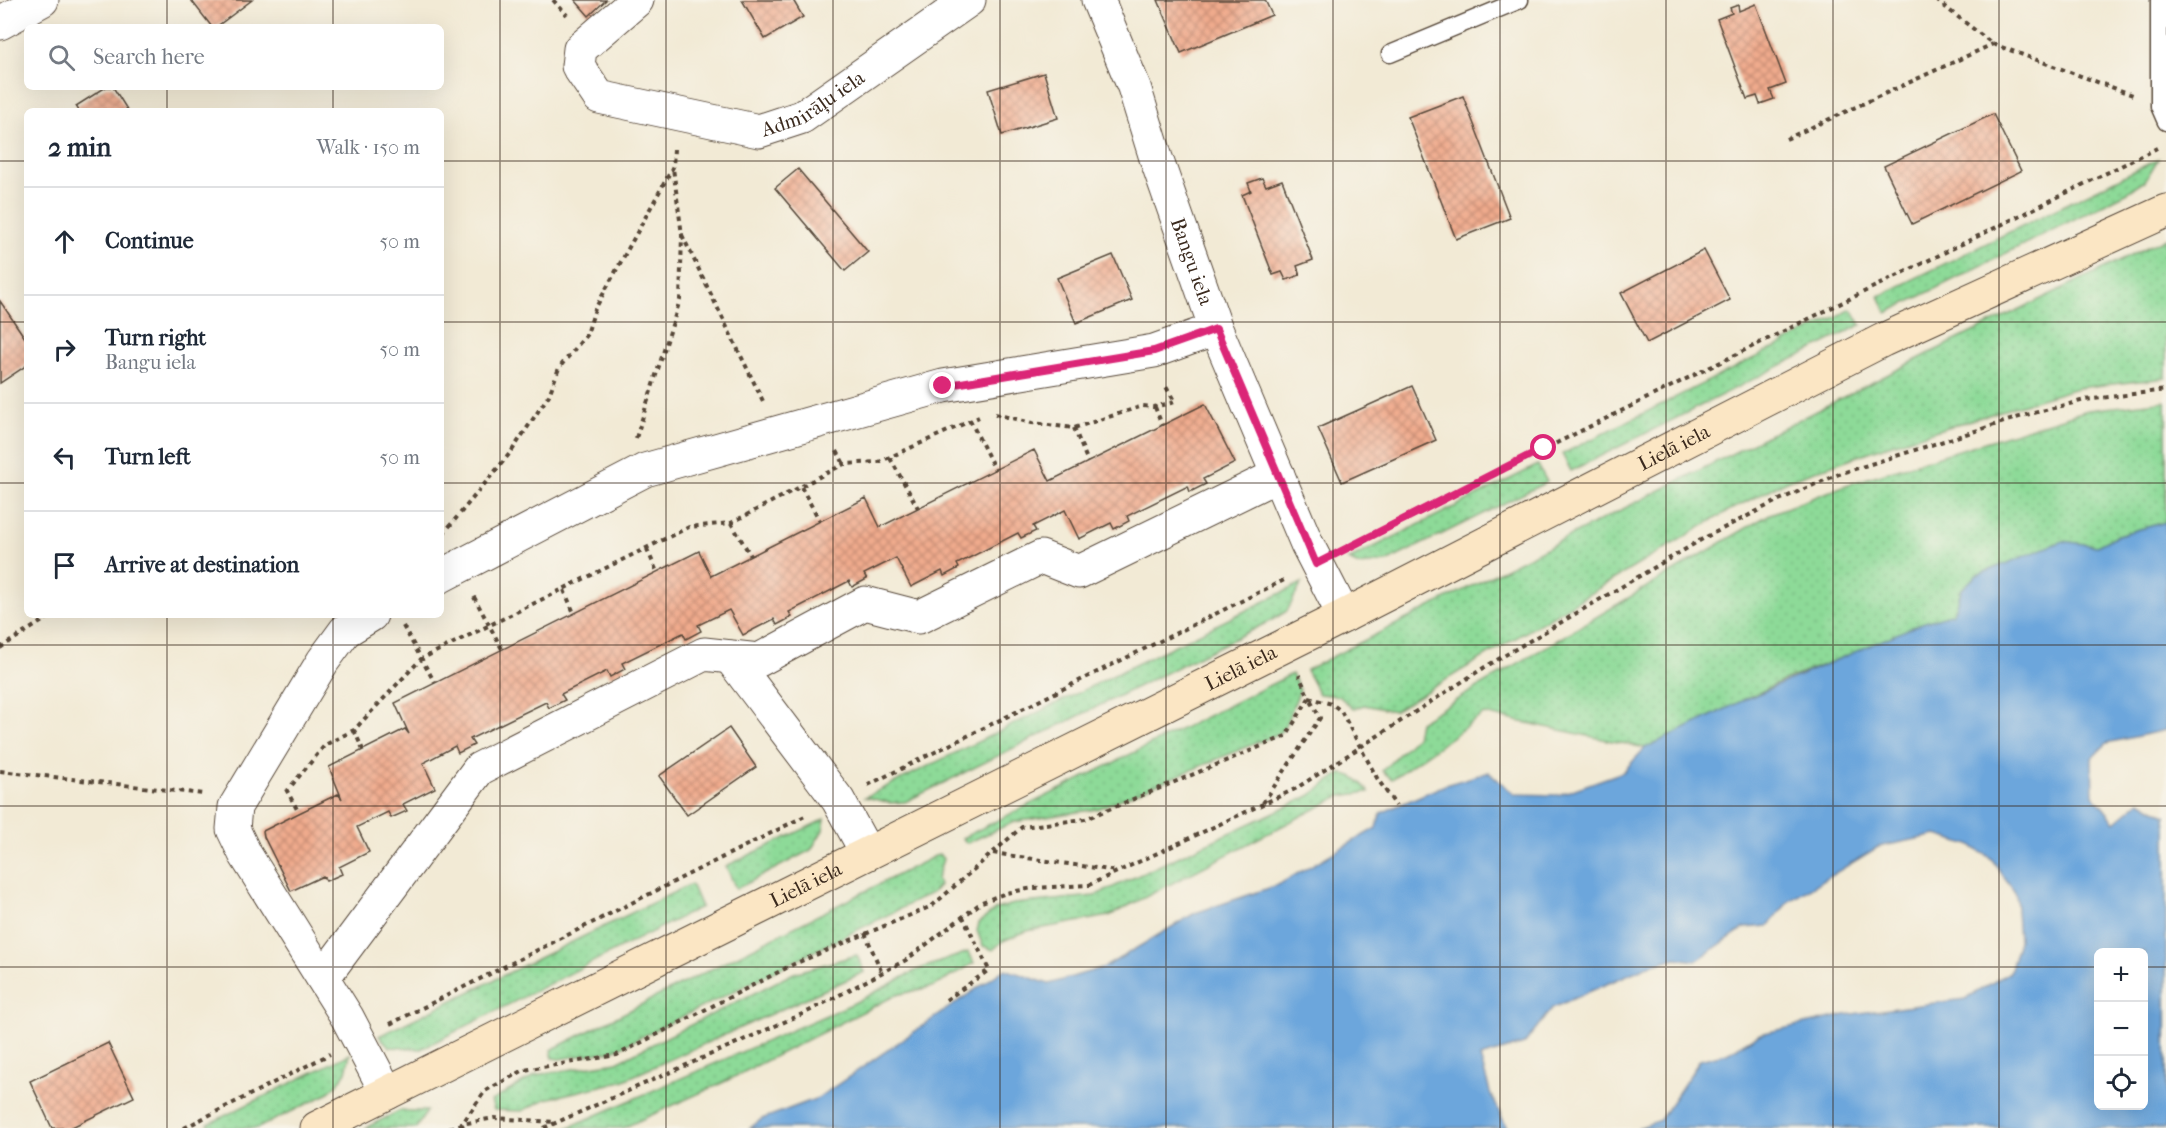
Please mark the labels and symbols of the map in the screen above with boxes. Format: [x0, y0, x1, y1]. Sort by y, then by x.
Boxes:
street label: Admirāļu iela [757, 66, 870, 142]
street label: Bangu iela [1166, 215, 1218, 309]
route end [929, 372, 955, 398]
street label: Lielā iela [1634, 419, 1714, 475]
route start [1530, 434, 1556, 460]
street label: Lielā iela [1201, 640, 1281, 695]
street label: Lielā iela [766, 857, 846, 912]

